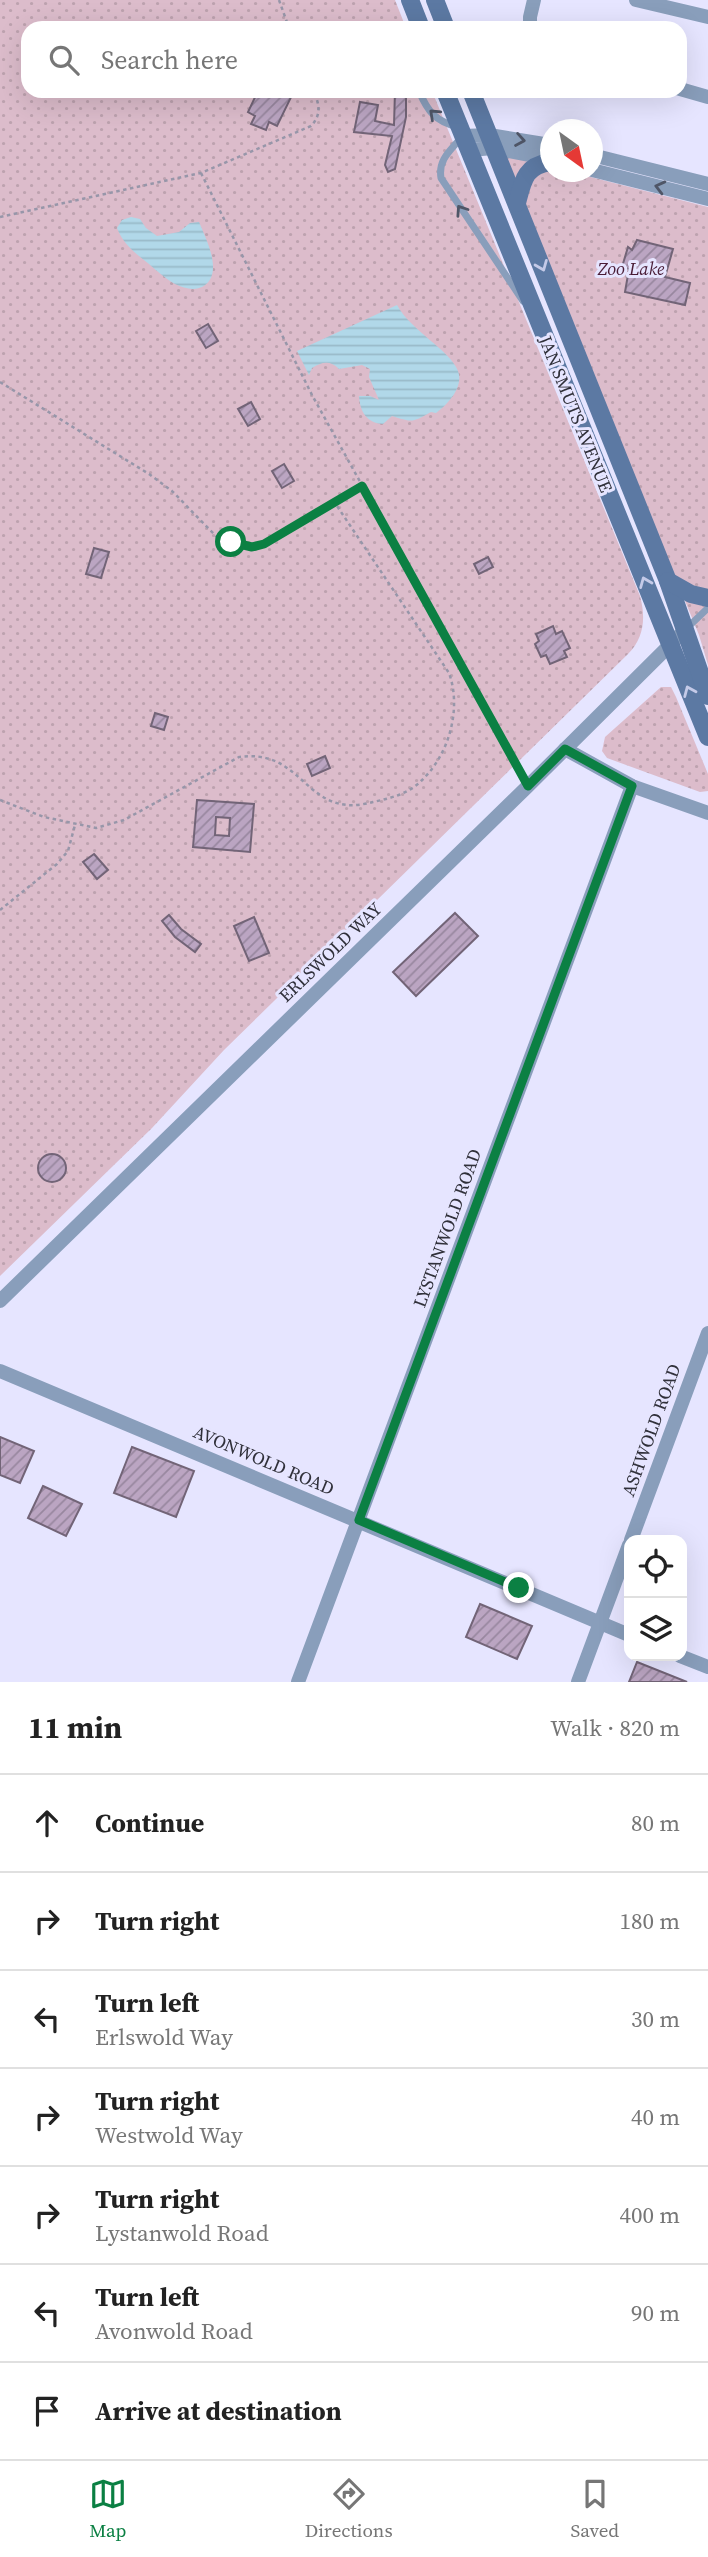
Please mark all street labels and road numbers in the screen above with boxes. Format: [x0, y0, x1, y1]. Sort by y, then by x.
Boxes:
street label: JAN SMUTS AVENUE [533, 331, 619, 496]
street label: ERLSWOLD WAY [273, 896, 387, 1008]
street label: LYSTANWOLD ROAD [407, 1145, 487, 1311]
street label: ASHWOLD ROAD [615, 1360, 687, 1500]
street label: AVONWOLD ROAD [190, 1419, 338, 1501]

